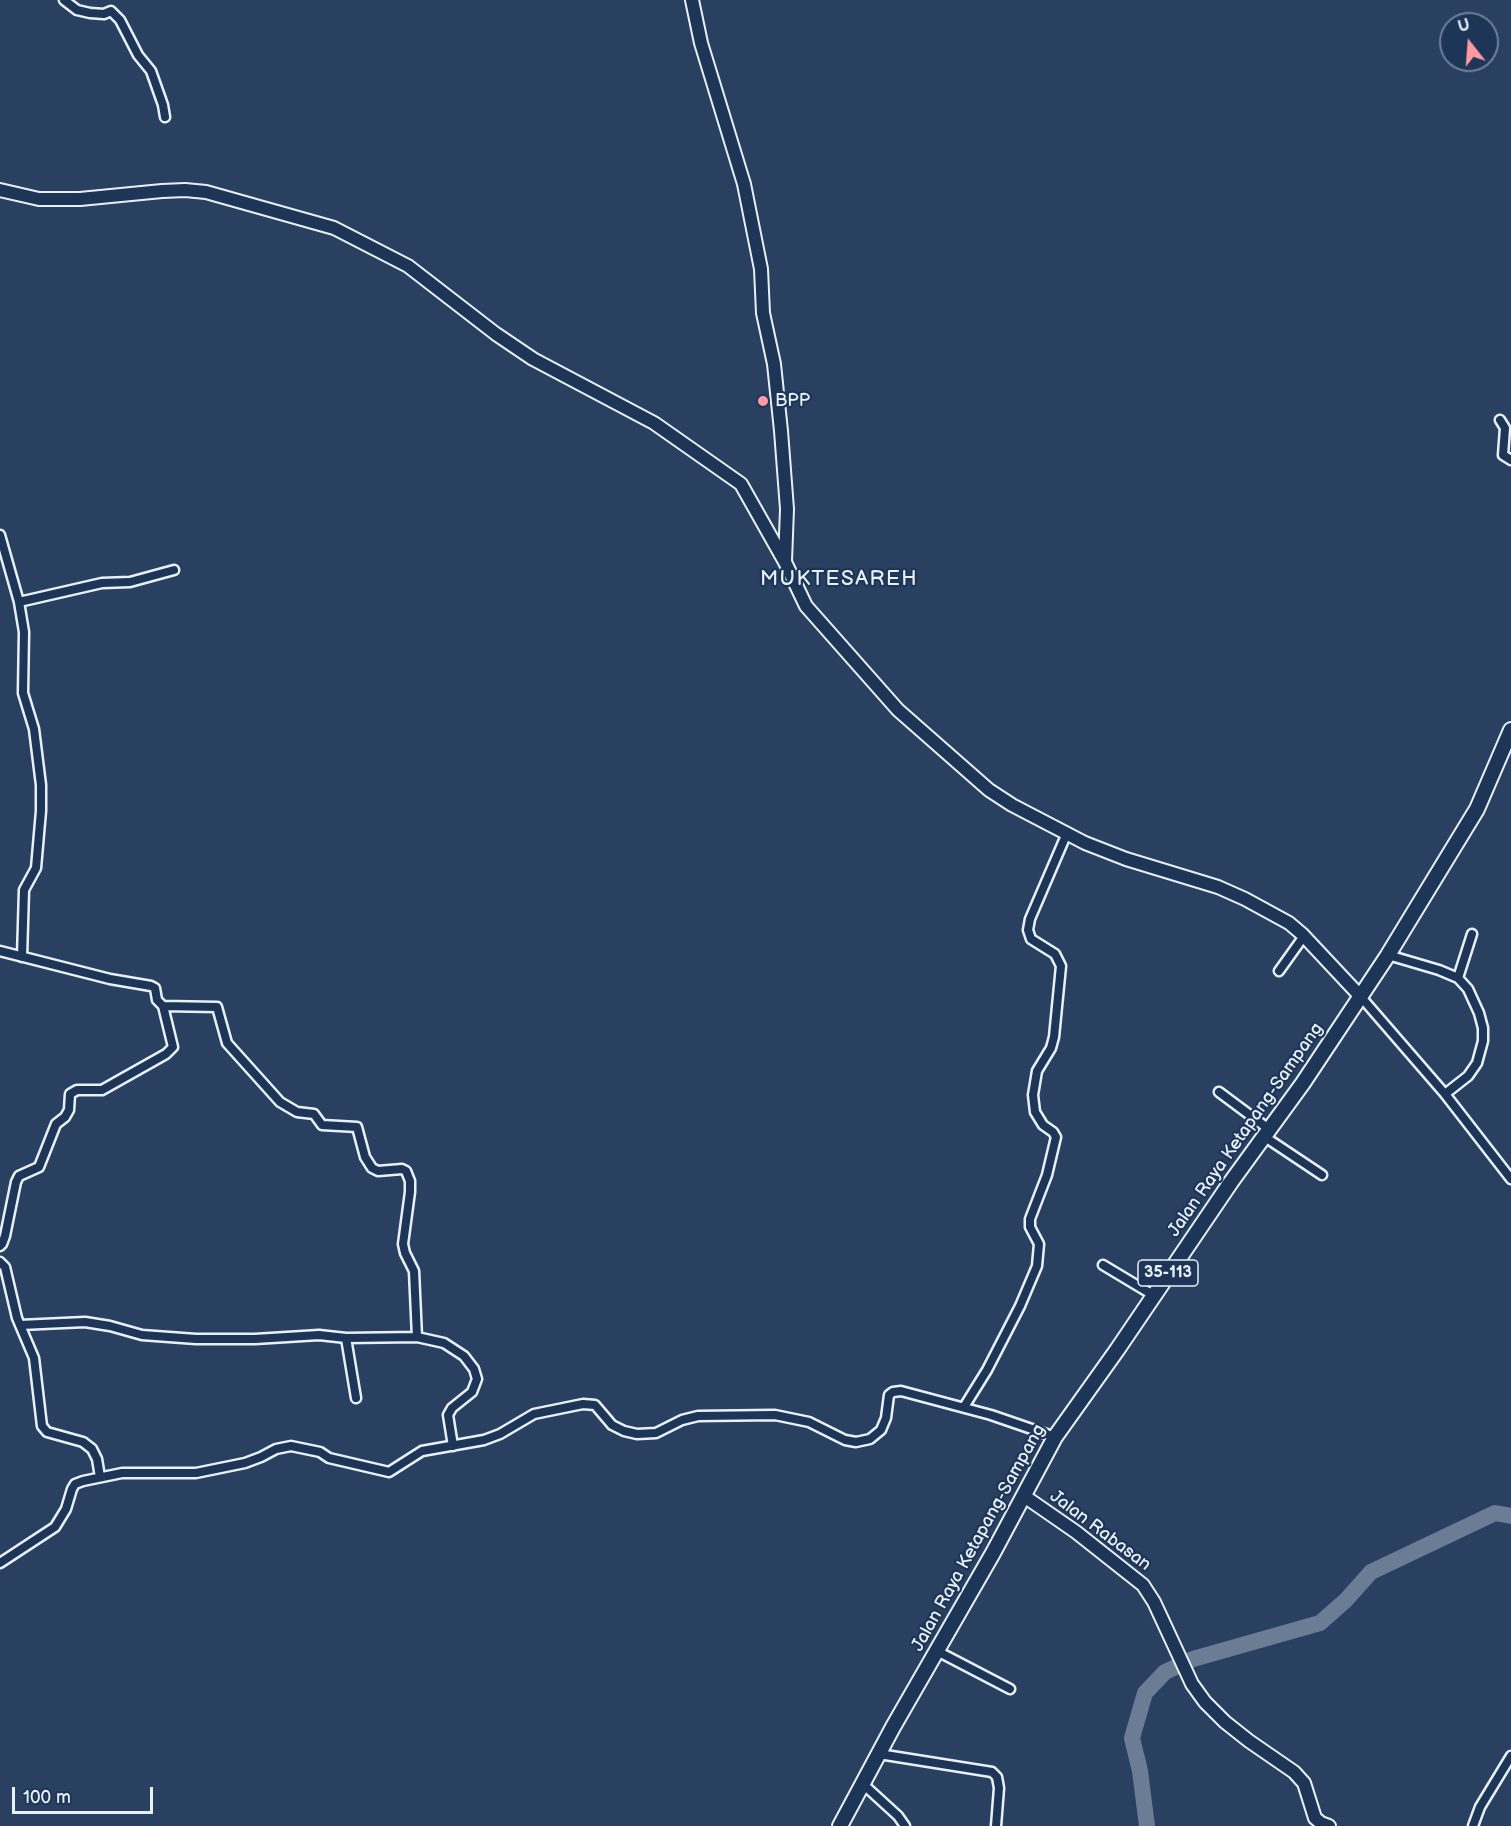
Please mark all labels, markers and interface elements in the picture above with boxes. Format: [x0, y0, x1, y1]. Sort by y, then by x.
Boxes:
north arrow [1439, 12, 1499, 72]
text: U [1456, 15, 1472, 37]
place label: BPP [775, 390, 810, 412]
marker: BPP [756, 394, 770, 408]
district label: MUKTESAREH [760, 567, 918, 593]
street label: Jalan Raya Ketapang-Sampang [1164, 1019, 1328, 1241]
road number: 35-113 [1138, 1260, 1198, 1286]
street label: Jalan Raya Ketapang-Sampang [907, 1421, 1051, 1655]
street label: Jalan Rabasan [1045, 1486, 1155, 1576]
scale bar [15, 1775, 156, 1813]
text: 100 m [23, 1787, 71, 1808]

